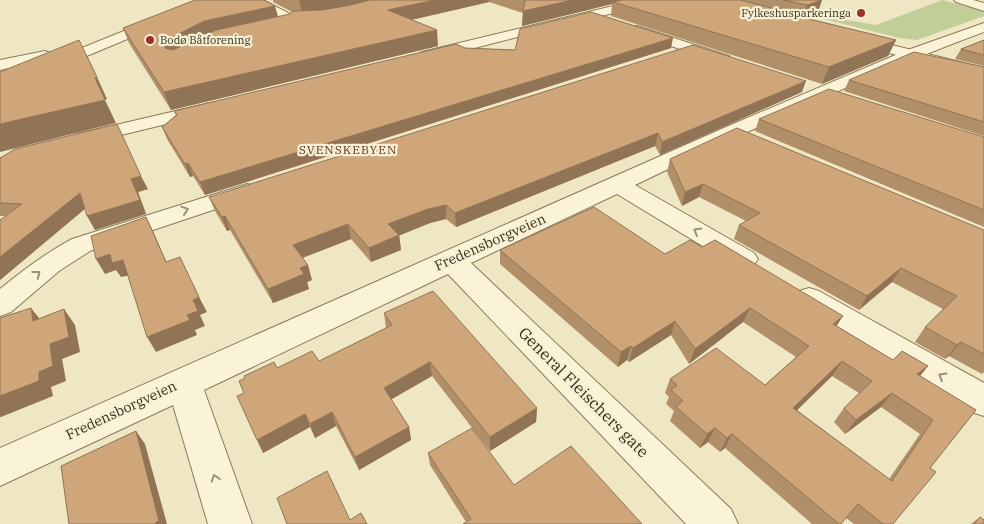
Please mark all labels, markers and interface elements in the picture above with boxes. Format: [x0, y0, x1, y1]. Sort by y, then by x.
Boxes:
place label: Fylkeshusparkeringa [741, 6, 851, 20]
marker: Fylkeshusparkeringa [855, 7, 867, 19]
place label: Bodø Båtforening [160, 33, 250, 47]
marker: Bodø Båtforening [144, 34, 156, 46]
district label: SVENSKEBYEN [299, 142, 397, 157]
one-way arrow [181, 206, 189, 216]
street label: Fredensborgveien [431, 209, 549, 275]
one-way arrow [693, 228, 702, 238]
one-way arrow [31, 271, 40, 279]
street label: General Fleischers gate [515, 323, 653, 461]
one-way arrow [939, 373, 948, 383]
street label: Fredensborgveien [63, 376, 179, 444]
one-way arrow [210, 474, 220, 482]

